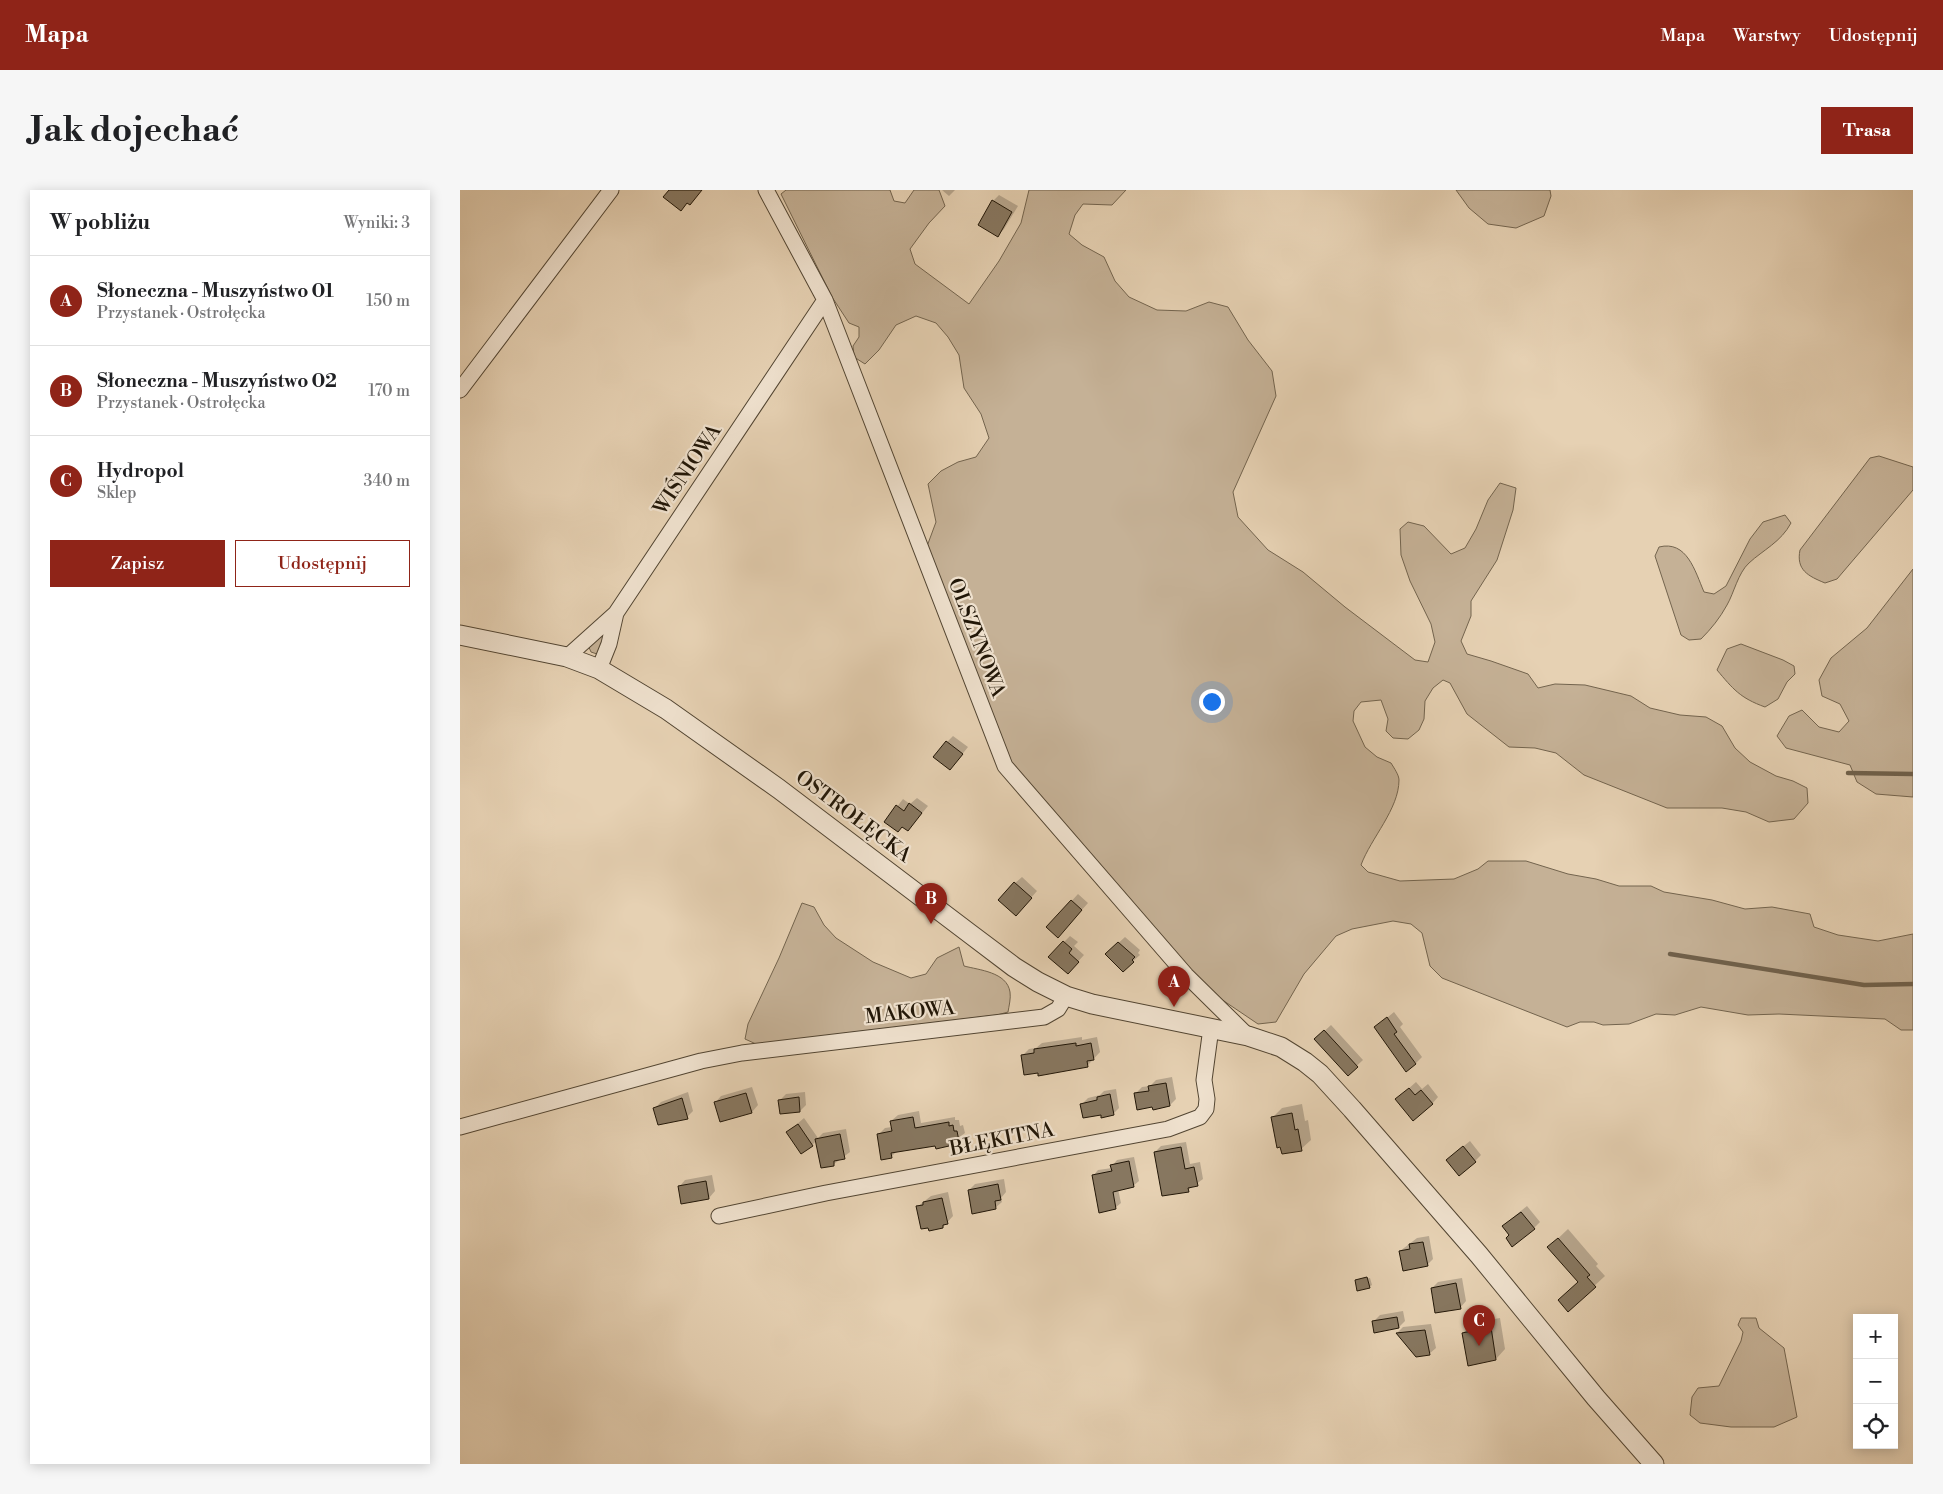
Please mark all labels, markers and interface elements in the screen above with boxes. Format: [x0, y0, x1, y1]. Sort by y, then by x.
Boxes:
text: Mapa [25, 20, 88, 50]
text: Mapa [1661, 24, 1705, 47]
text: Warstwy [1733, 24, 1801, 47]
text: Udostępnij [1829, 24, 1918, 47]
button: Trasa [1821, 107, 1913, 154]
text: Jak dojechać [30, 109, 239, 152]
text: W pobliżu [50, 210, 150, 236]
text: Wyniki: 3 [344, 213, 410, 233]
text: Słoneczna - Muszyństwo 01 [97, 279, 334, 303]
text: A [60, 291, 72, 311]
text: 150 m [366, 291, 410, 311]
text: Przystanek · Ostrołęcka [97, 303, 266, 323]
text: Słoneczna - Muszyństwo 02 [97, 369, 337, 393]
text: B [60, 381, 72, 401]
text: 170 m [368, 381, 410, 401]
text: Przystanek · Ostrołęcka [97, 393, 266, 413]
street label: WIŚNIOWA [647, 418, 728, 521]
text: Hydropol [97, 459, 184, 483]
text: C [60, 471, 72, 491]
text: 340 m [363, 471, 410, 491]
text: Sklep [97, 483, 137, 503]
button: Zapisz [50, 540, 225, 587]
button: Udostępnij [235, 540, 410, 587]
street label: OLSZYNOWA [942, 575, 1011, 702]
your location [1199, 689, 1225, 715]
street label: OSTROŁĘCKA [790, 765, 917, 869]
pin: B [915, 883, 947, 924]
pin: A [1158, 966, 1190, 1007]
street label: MAKOWA [864, 996, 957, 1030]
street label: BŁĘKITNA [947, 1117, 1058, 1163]
pin: C [1463, 1305, 1495, 1346]
map controls [1853, 1314, 1898, 1449]
button: + [1853, 1314, 1898, 1359]
button: − [1853, 1359, 1898, 1404]
button: locate [1853, 1404, 1898, 1449]

